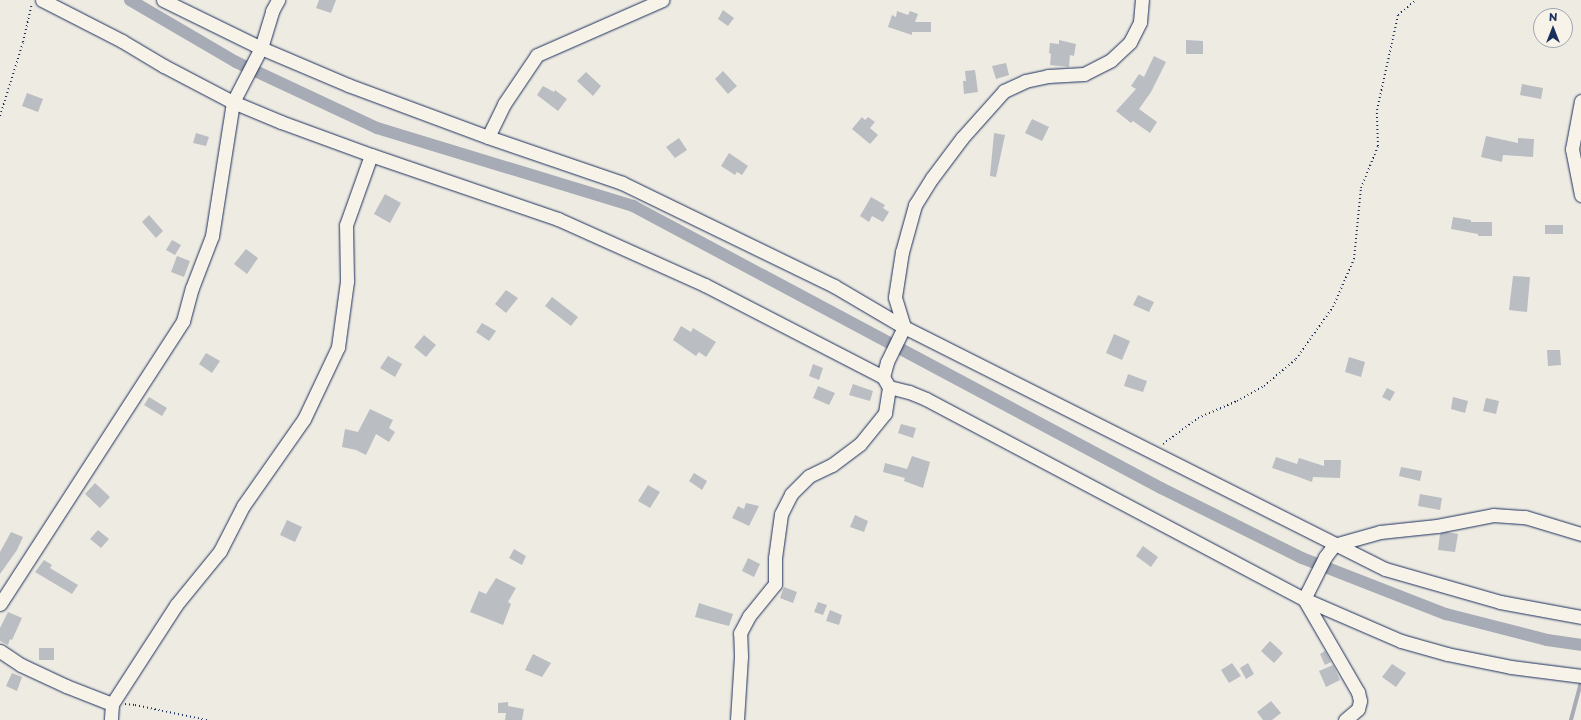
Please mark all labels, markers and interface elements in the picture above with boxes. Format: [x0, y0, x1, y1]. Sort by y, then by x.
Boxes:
north arrow [1533, 8, 1573, 48]
text: N [1549, 8, 1557, 25]

